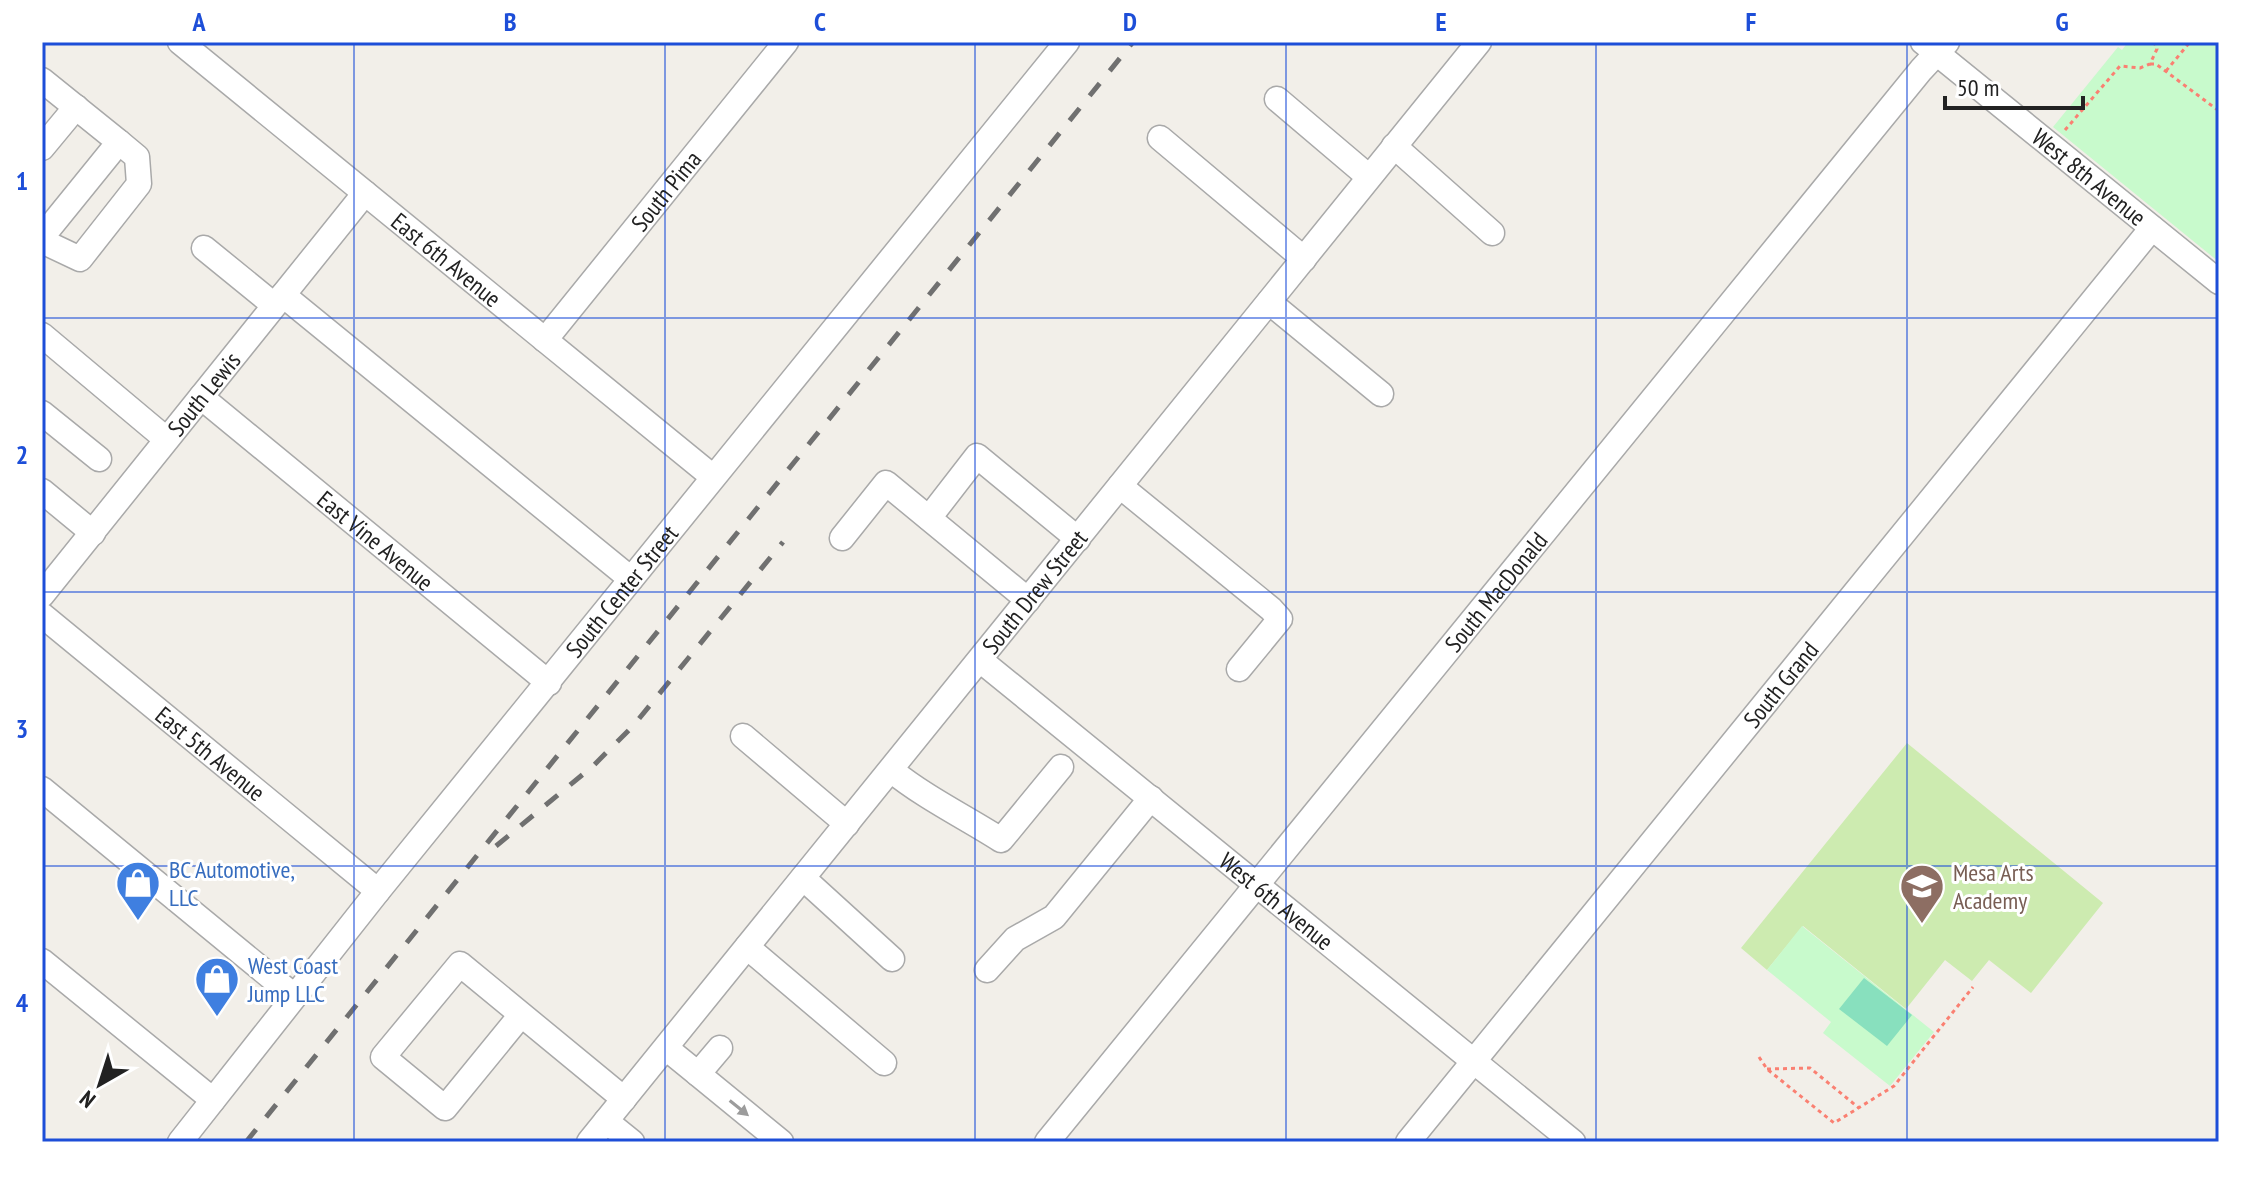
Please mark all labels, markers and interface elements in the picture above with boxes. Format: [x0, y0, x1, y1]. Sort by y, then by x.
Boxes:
text: A [191, 5, 206, 38]
text: B [504, 5, 517, 38]
text: C [814, 5, 826, 38]
text: D [1123, 5, 1137, 38]
text: E [1435, 5, 1447, 38]
text: F [1746, 5, 1757, 38]
text: G [2055, 5, 2069, 38]
scale bar [1945, 60, 2083, 110]
text: 50 m [1957, 72, 1999, 103]
street label: West 8th Avenue [2026, 121, 2153, 232]
street label: South Pima [624, 144, 708, 237]
text: 1 [16, 164, 28, 197]
street label: East 6th Avenue [385, 205, 508, 314]
street label: South Lewis [160, 345, 247, 442]
text: 2 [16, 438, 28, 471]
street label: East Vine Avenue [311, 484, 440, 597]
street label: South Center Street [558, 518, 685, 664]
street label: South Drew Street [975, 523, 1094, 660]
street label: South MacDonald [1438, 525, 1554, 658]
street label: South Grand [1736, 635, 1825, 734]
street label: East 5th Avenue [149, 699, 272, 808]
text: 3 [16, 712, 28, 745]
street label: West 6th Avenue [1213, 845, 1340, 957]
place label: BC Automotive, LLC [169, 854, 295, 913]
place label: Mesa Arts Academy [1953, 857, 2034, 916]
shop icon: BC Automotive, LLC [114, 859, 162, 922]
school or university icon: Mesa Arts Academy [1898, 862, 1946, 925]
place label: West Coast Jump LLC [247, 950, 338, 1009]
shop icon: West Coast Jump LLC [193, 955, 241, 1018]
text: 4 [16, 986, 29, 1019]
north arrow [60, 1044, 140, 1124]
text: N [74, 1085, 101, 1114]
one-way arrow [729, 1099, 749, 1116]

